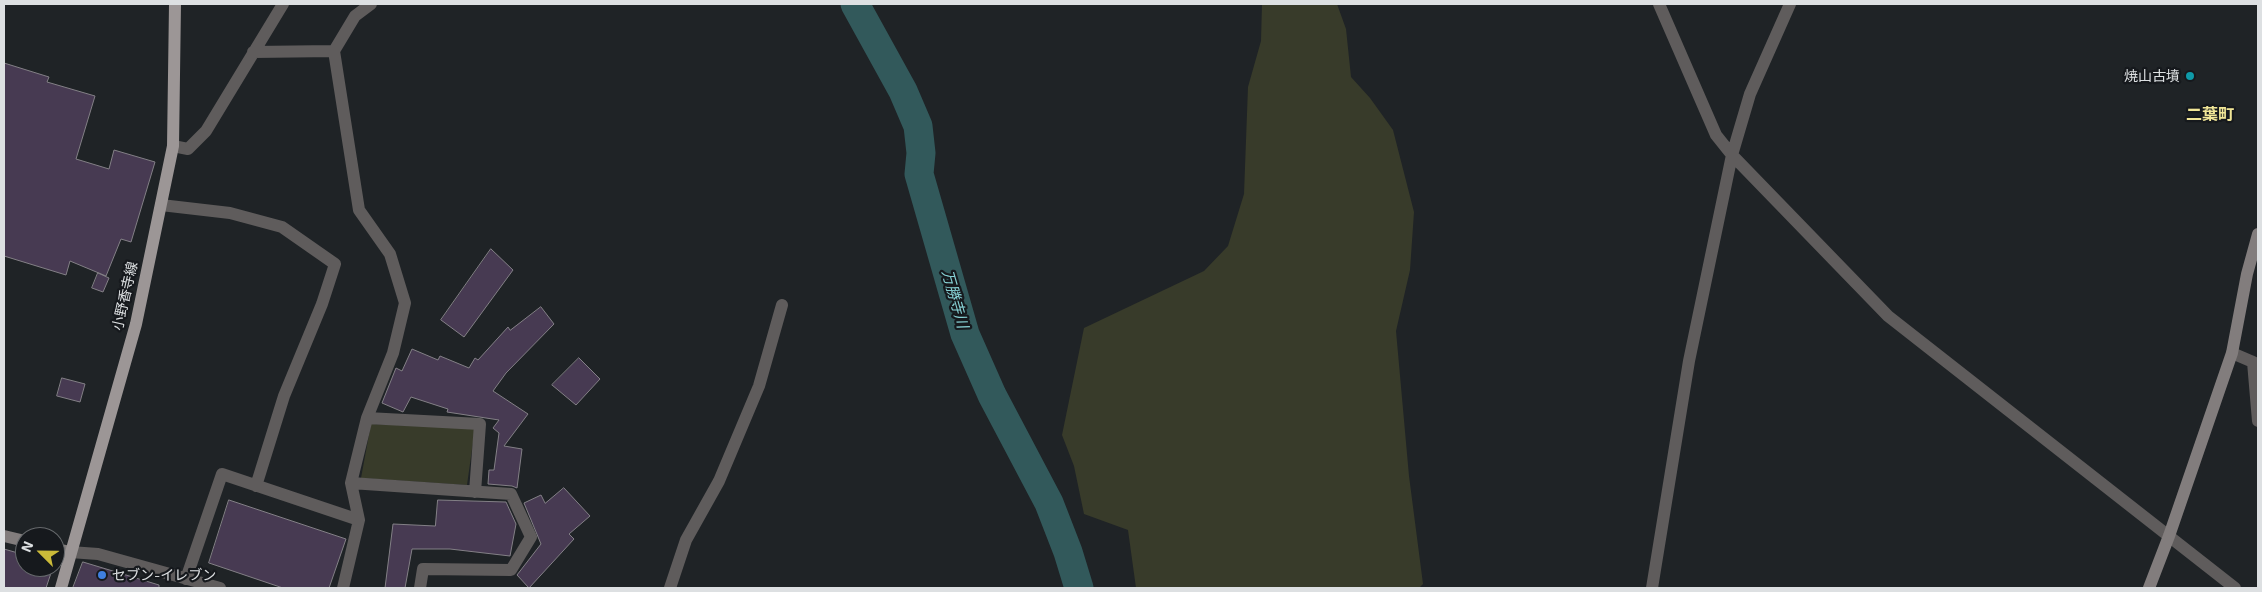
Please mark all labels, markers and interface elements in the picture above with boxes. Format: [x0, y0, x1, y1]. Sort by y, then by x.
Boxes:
place label: 焼山古墳 [2124, 68, 2180, 84]
marker: 焼山古墳 [2184, 70, 2196, 82]
district label: 二葉町 [2186, 105, 2234, 125]
street label: 小野香寺線 [109, 260, 141, 332]
water label: 万勝寺川 [938, 268, 972, 330]
north arrow [15, 527, 65, 577]
text: N [17, 538, 36, 554]
place label: セブン-イレブン [112, 567, 216, 583]
marker: セブン-イレブン [96, 569, 108, 581]

